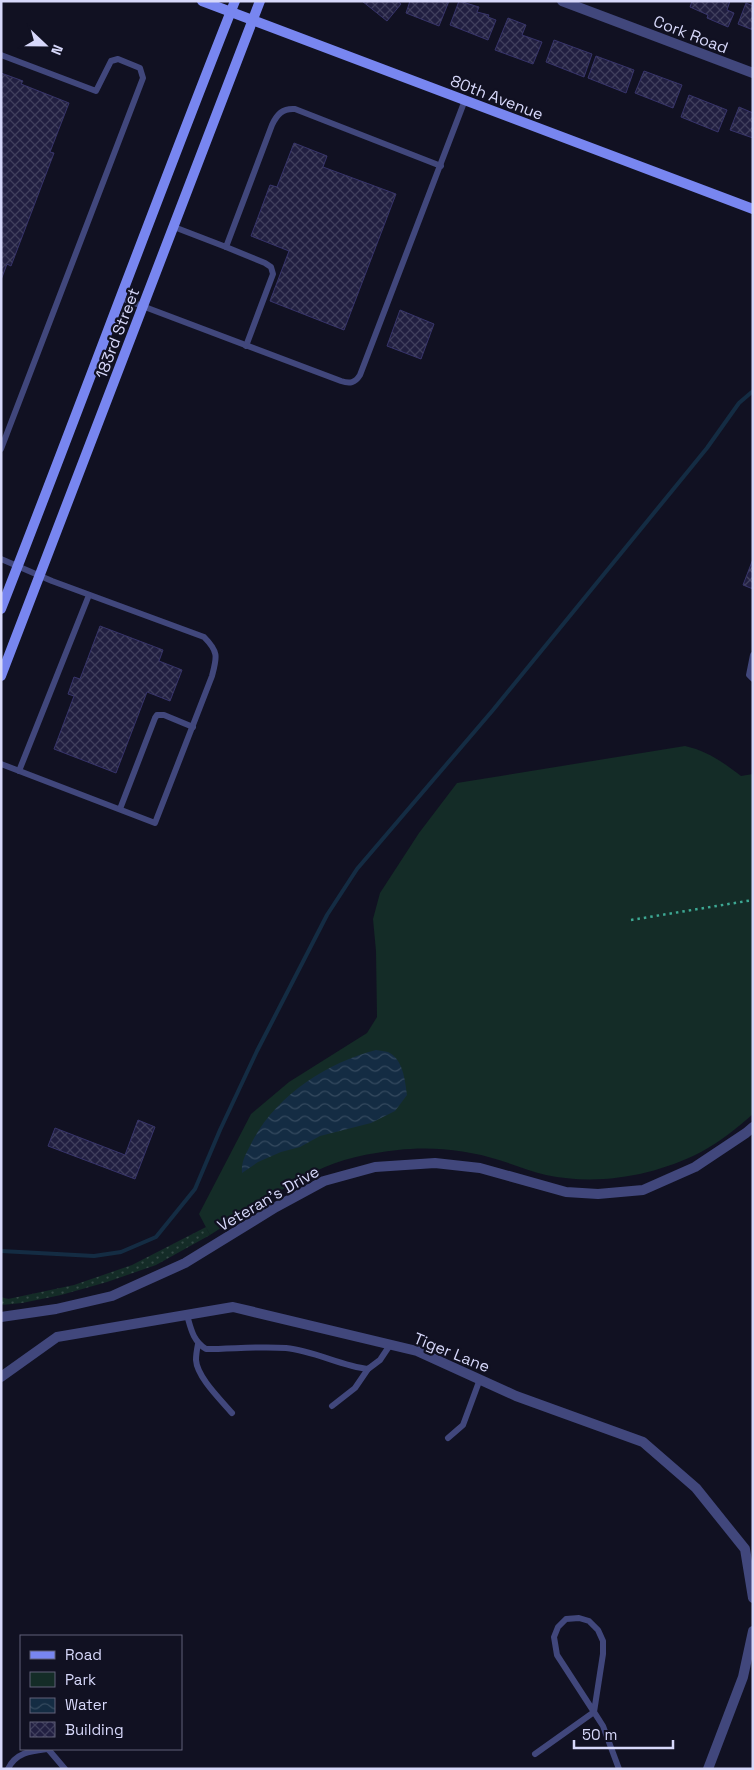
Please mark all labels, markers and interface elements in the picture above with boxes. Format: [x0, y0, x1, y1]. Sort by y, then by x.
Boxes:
street label: Cork Road [651, 11, 731, 58]
north arrow [20, 20, 70, 70]
text: N [47, 42, 67, 58]
street label: 80th Avenue [447, 70, 546, 125]
street label: 183rd Street [91, 285, 144, 381]
street label: Veteran's Drive [214, 1161, 323, 1236]
street label: Tiger Lane [411, 1328, 493, 1377]
legend [20, 1635, 182, 1750]
text: Road [65, 1645, 102, 1664]
text: Park [65, 1670, 96, 1689]
text: Water [65, 1695, 108, 1714]
scale bar [574, 1718, 673, 1750]
text: Building [65, 1720, 124, 1739]
text: 50 m [582, 1725, 617, 1744]

